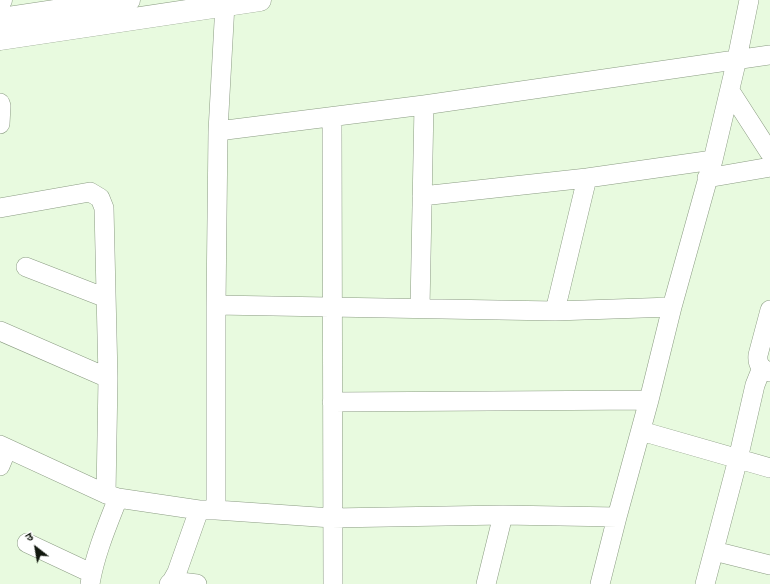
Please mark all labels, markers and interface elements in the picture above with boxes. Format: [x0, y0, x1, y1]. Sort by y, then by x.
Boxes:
north arrow [16, 528, 56, 568]
text: उ [23, 530, 36, 545]

